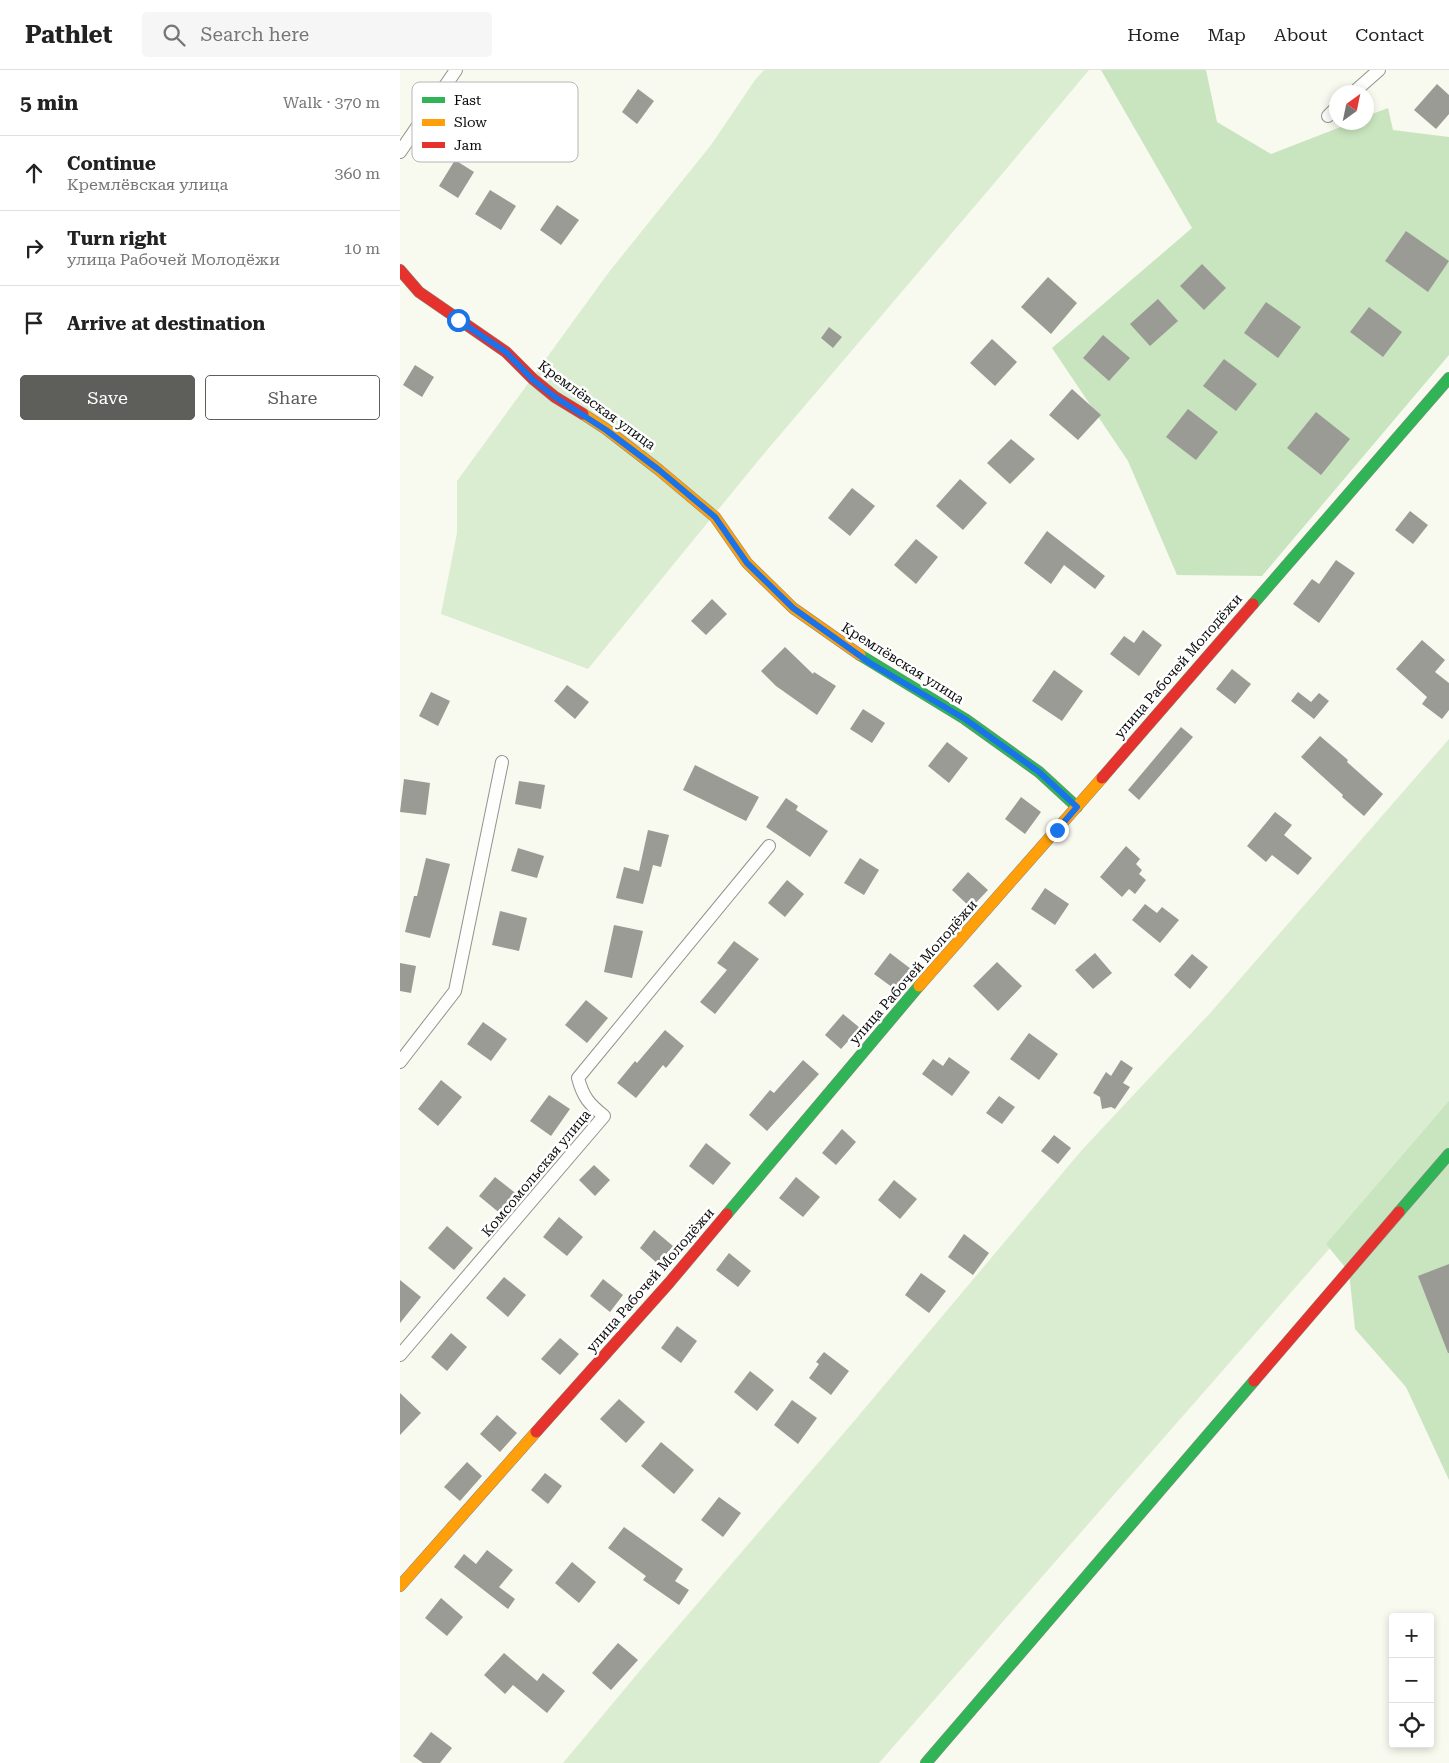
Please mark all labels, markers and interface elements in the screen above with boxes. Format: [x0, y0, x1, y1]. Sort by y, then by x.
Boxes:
search box [142, 12, 492, 57]
text: Pathlet [25, 21, 112, 49]
icon: search [160, 21, 188, 49]
text: Search here [200, 23, 309, 46]
text: Home [1127, 24, 1179, 45]
text: Map [1207, 24, 1246, 45]
text: About [1274, 24, 1327, 45]
text: Contact [1355, 24, 1424, 45]
legend [412, 82, 578, 162]
north arrow [1329, 85, 1374, 130]
text: 5 min [20, 91, 78, 115]
text: Fast [454, 92, 481, 108]
text: Walk · 370 m [283, 93, 380, 112]
text: Slow [454, 114, 487, 130]
text: Jam [454, 137, 482, 153]
text: Continue [67, 152, 156, 175]
icon: ahead [20, 159, 48, 187]
text: 360 m [334, 164, 380, 183]
text: Кремлёвская улица [67, 175, 228, 194]
text: Turn right [67, 227, 167, 250]
icon: right [20, 234, 48, 262]
text: 10 m [343, 239, 380, 258]
text: улица Рабочей Молодёжи [67, 250, 280, 269]
icon: arrive [20, 309, 48, 337]
route start [447, 309, 470, 332]
text: Arrive at destination [67, 312, 265, 335]
street label: Кремлёвская улица [535, 357, 659, 453]
button: Save [20, 375, 195, 420]
button: Share [205, 375, 380, 420]
street label: улица Рабочей Молодёжи [1111, 590, 1245, 742]
street label: Кремлёвская улица [839, 619, 967, 707]
route end [1046, 819, 1069, 842]
street label: улица Рабочей Молодёжи [846, 896, 980, 1048]
street label: Комсомольская улица [478, 1106, 594, 1240]
street label: улица Рабочей Молодёжи [583, 1204, 717, 1356]
map controls [1389, 1613, 1434, 1748]
button: + [1389, 1613, 1434, 1658]
button: − [1389, 1658, 1434, 1703]
button: locate [1389, 1703, 1434, 1748]

